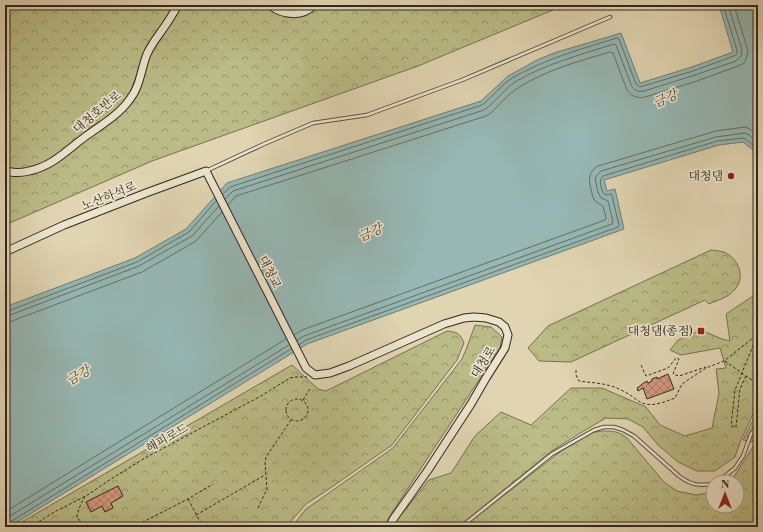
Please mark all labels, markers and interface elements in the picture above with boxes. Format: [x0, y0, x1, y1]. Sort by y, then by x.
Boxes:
water label: 금강 [651, 86, 682, 111]
street label: 대청호반로 [70, 88, 125, 137]
place label: 대청댐 [688, 169, 723, 184]
marker: 대청댐 [726, 171, 736, 181]
street label: 노산하석로 [80, 179, 139, 214]
water label: 금강 [356, 220, 387, 245]
street label: 대청교 [255, 253, 284, 291]
place label: 대청댐(종점) [628, 324, 693, 339]
marker: 대청댐(종점) [696, 326, 706, 336]
street label: 대청로 [468, 343, 499, 381]
water label: 금강 [64, 361, 95, 389]
street label: 해피로드 [143, 420, 192, 456]
north arrow [705, 474, 745, 514]
text: N [721, 478, 730, 492]

